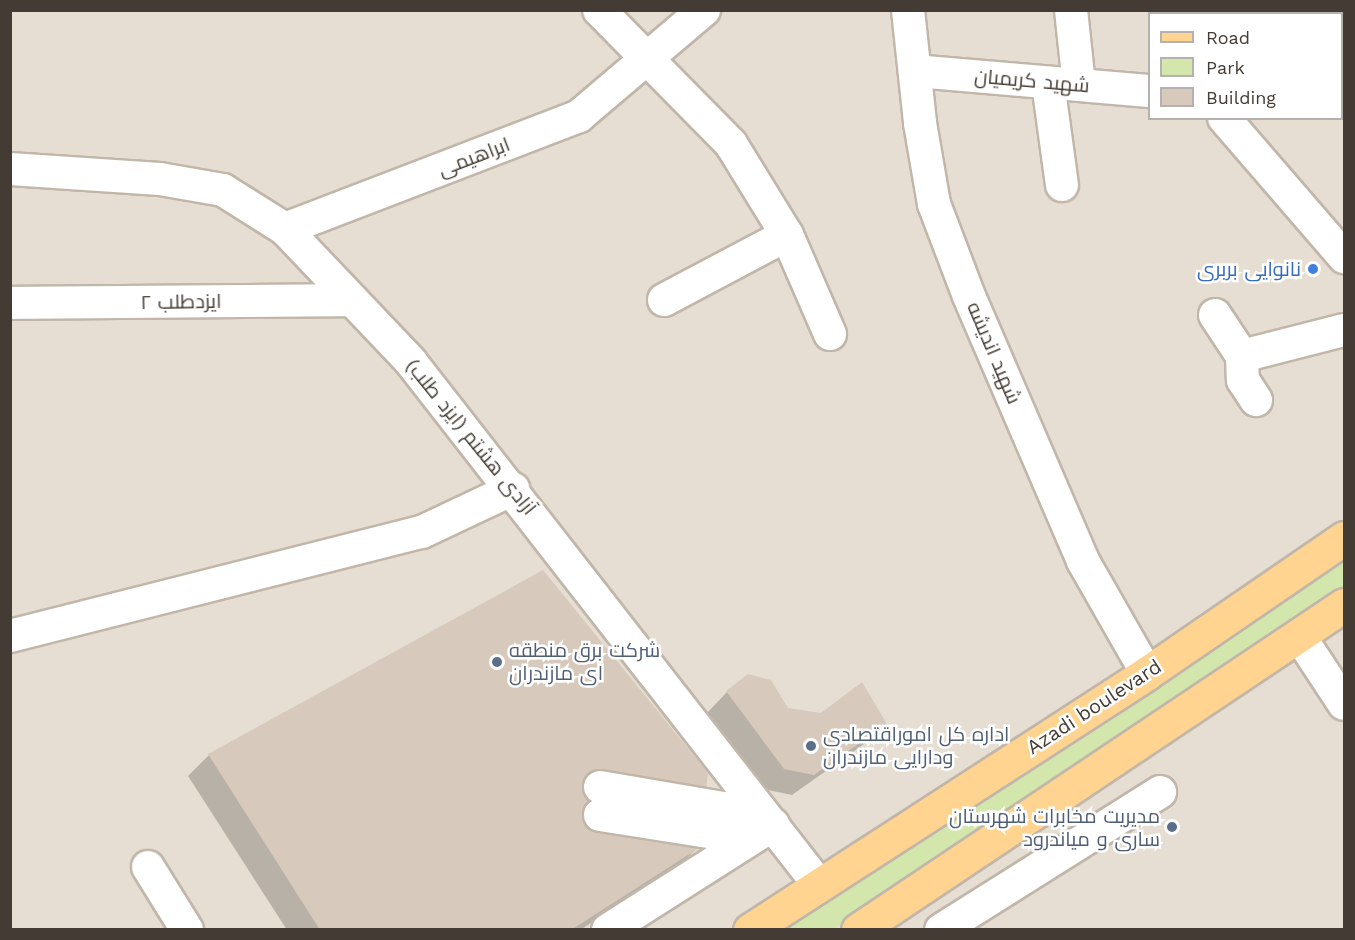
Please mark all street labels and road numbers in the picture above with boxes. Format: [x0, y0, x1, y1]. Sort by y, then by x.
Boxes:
street label: شهید کریمیان [973, 64, 1091, 98]
street label: ابراهیمی [435, 132, 513, 182]
street label: ایزدطلب ۲ [140, 289, 222, 315]
street label: شهید اندیشه [962, 298, 1026, 408]
street label: آزادی هشتم (ایزد طلب) [401, 354, 541, 520]
street label: Azadi boulevard [1022, 654, 1166, 760]

